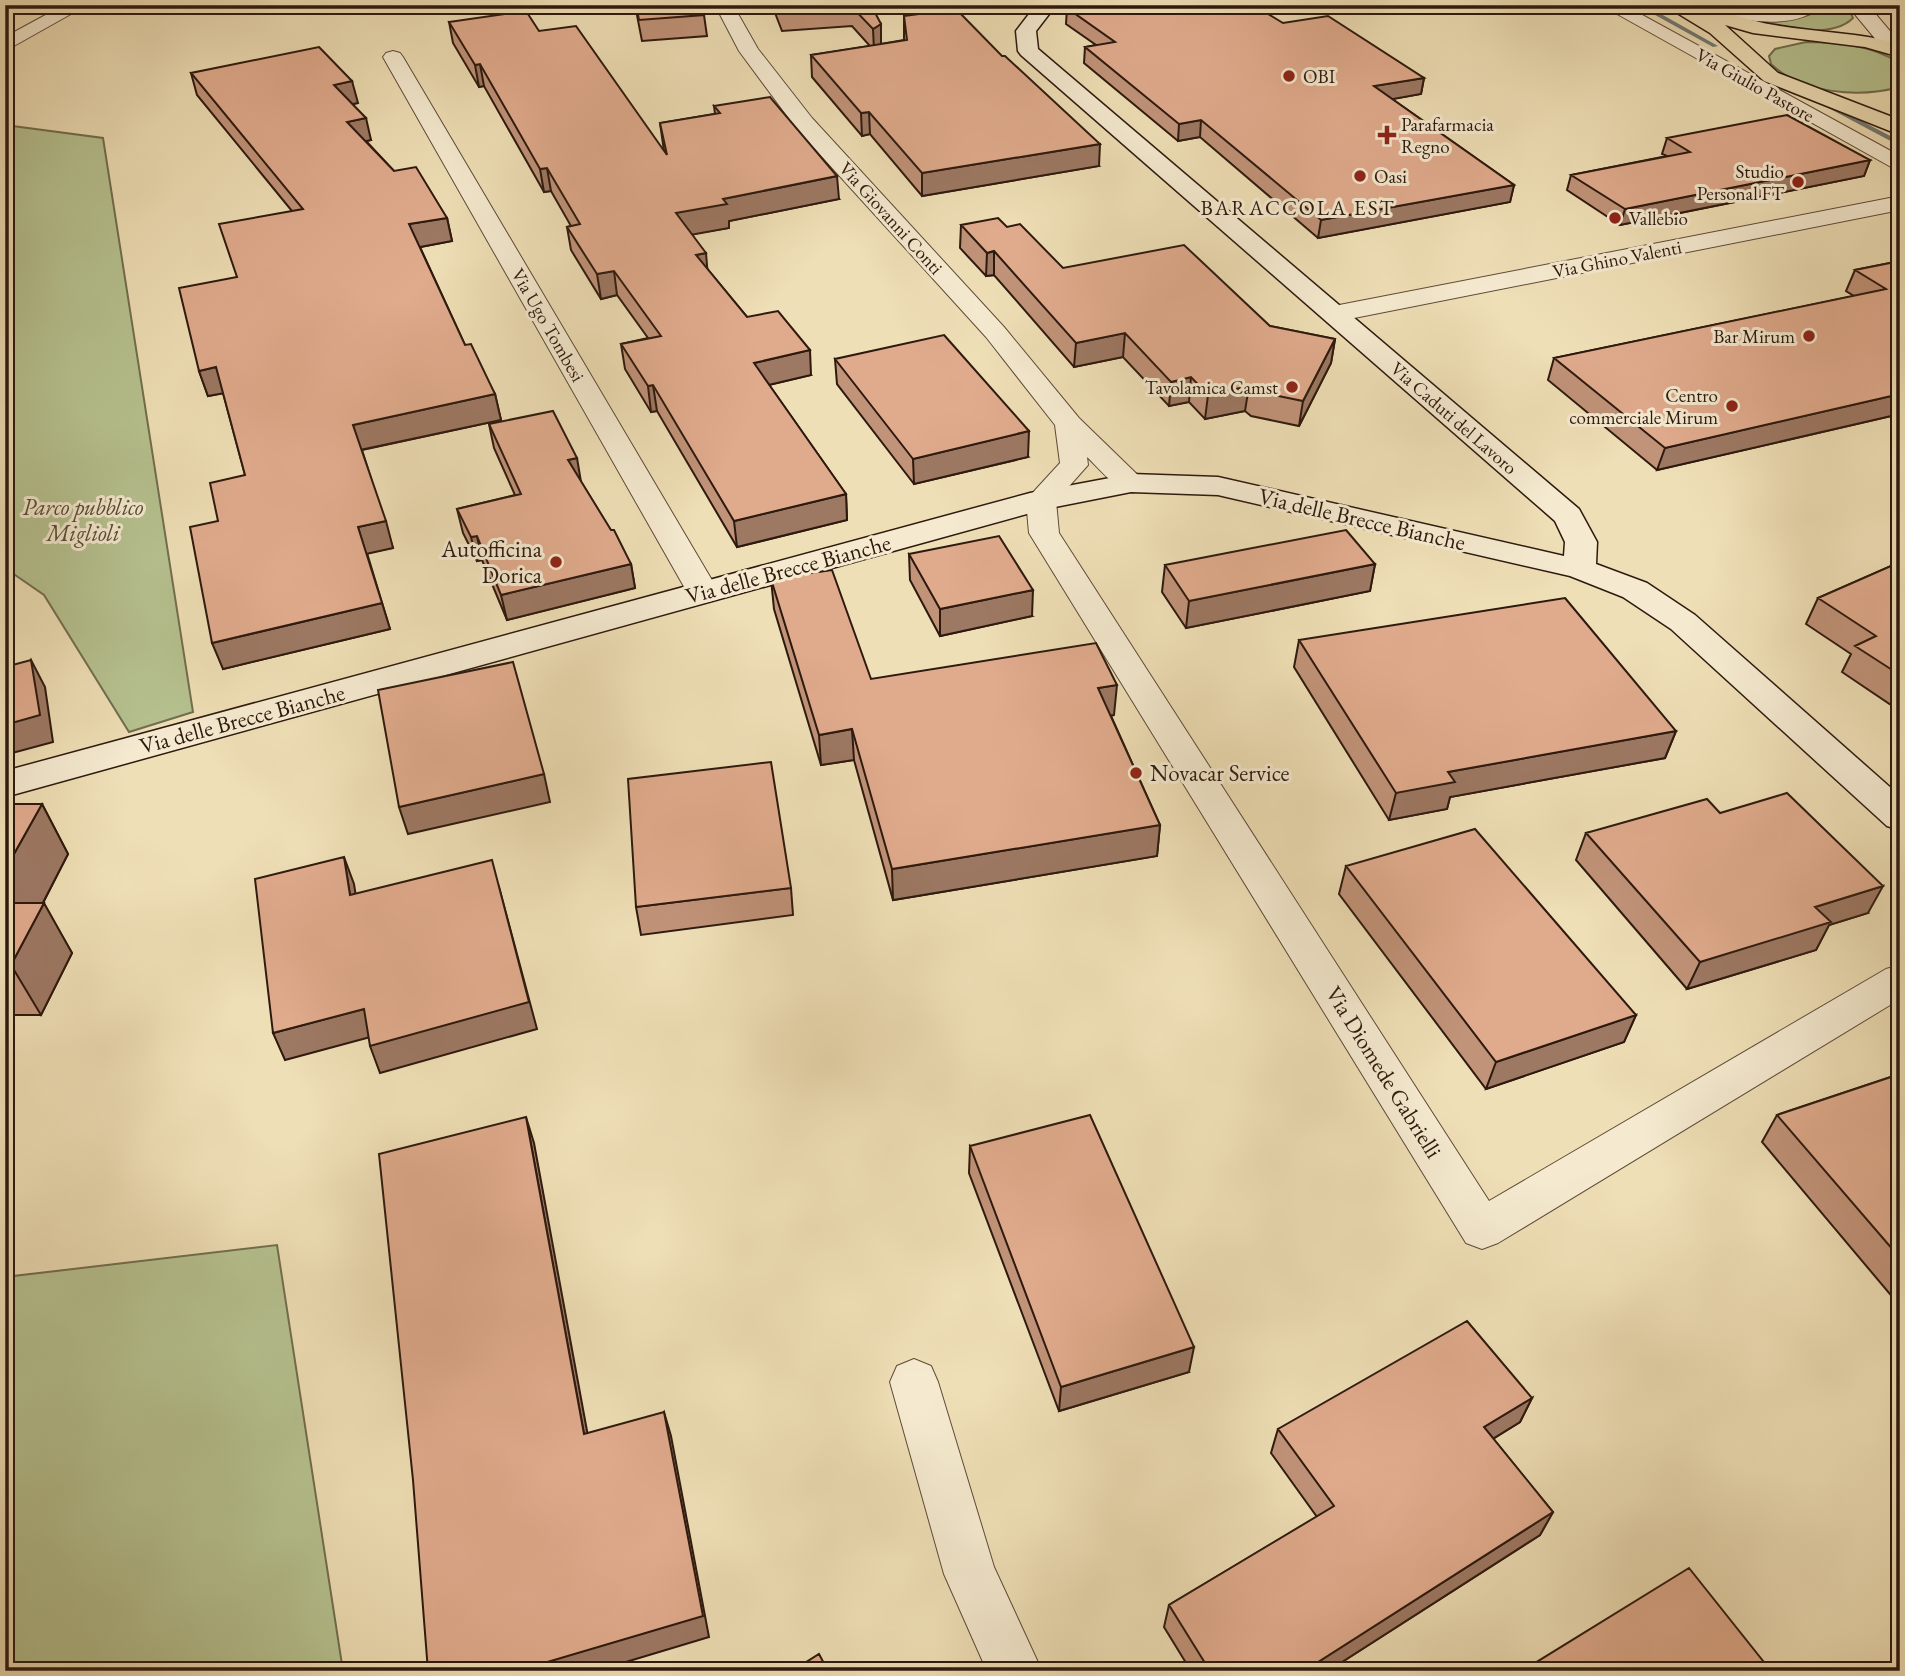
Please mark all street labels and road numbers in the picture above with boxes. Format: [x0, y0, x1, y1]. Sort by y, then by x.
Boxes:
street label: Via Giulio Pastore [1691, 42, 1819, 128]
street label: Via Giovanni Conti [834, 156, 949, 280]
street label: Via Ghino Valenti [1550, 234, 1684, 284]
street label: Via Ugo Tombesi [505, 264, 591, 386]
street label: Via Caduti del Lavoro [1385, 356, 1523, 480]
street label: Via delle Brecce Bianche [1256, 481, 1468, 557]
street label: Via delle Brecce Bianche [682, 527, 894, 611]
street label: Via delle Brecce Bianche [136, 677, 348, 761]
street label: Via Diomede Gabrielli [1319, 980, 1449, 1164]

